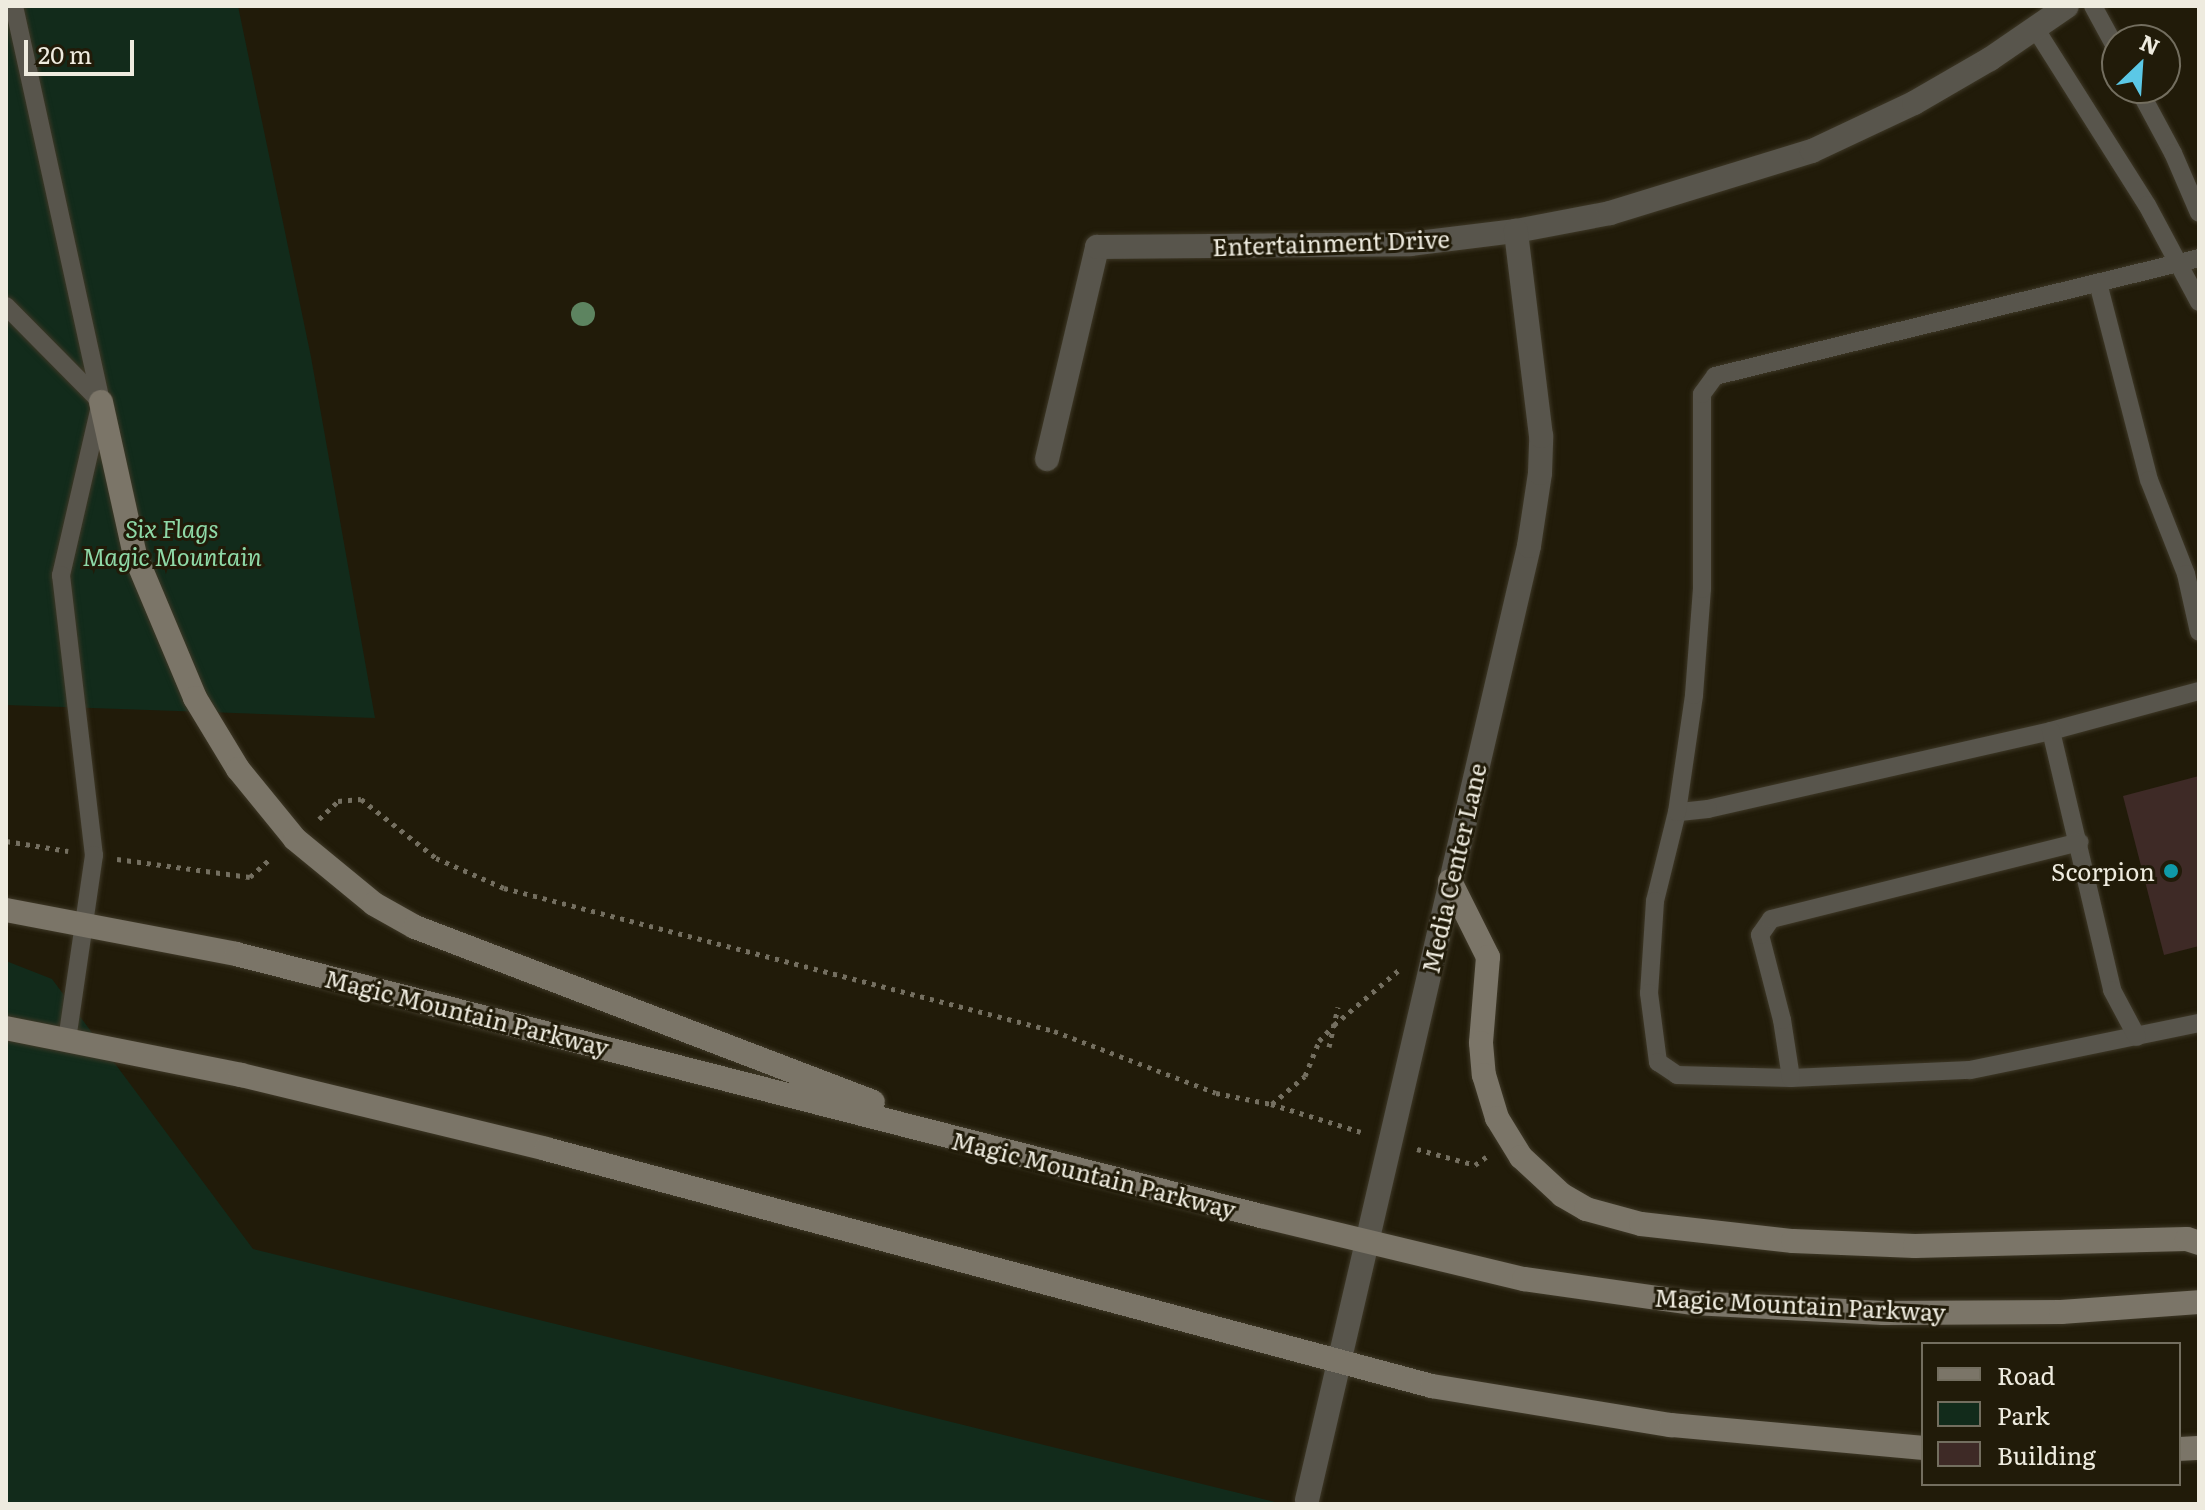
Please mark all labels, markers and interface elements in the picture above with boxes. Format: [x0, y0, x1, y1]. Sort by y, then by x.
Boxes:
scale bar [28, 24, 138, 74]
north arrow [2101, 24, 2181, 104]
text: N [2135, 25, 2166, 62]
text: 20 m [38, 36, 92, 71]
street label: Entertainment Drive [1212, 223, 1450, 261]
park label: Six Flags Magic Mountain [82, 514, 262, 570]
street label: Media Center Lane [1415, 760, 1491, 976]
place label: Scorpion [2051, 857, 2155, 885]
marker: Scorpion [2162, 862, 2180, 880]
street label: Magic Mountain Parkway [322, 963, 612, 1061]
street label: Magic Mountain Parkway [949, 1125, 1239, 1223]
street label: Magic Mountain Parkway [1654, 1282, 1946, 1326]
legend [1921, 1342, 2181, 1486]
text: Road [1997, 1357, 2055, 1392]
text: Park [1997, 1397, 2050, 1432]
text: Building [1997, 1437, 2096, 1472]

